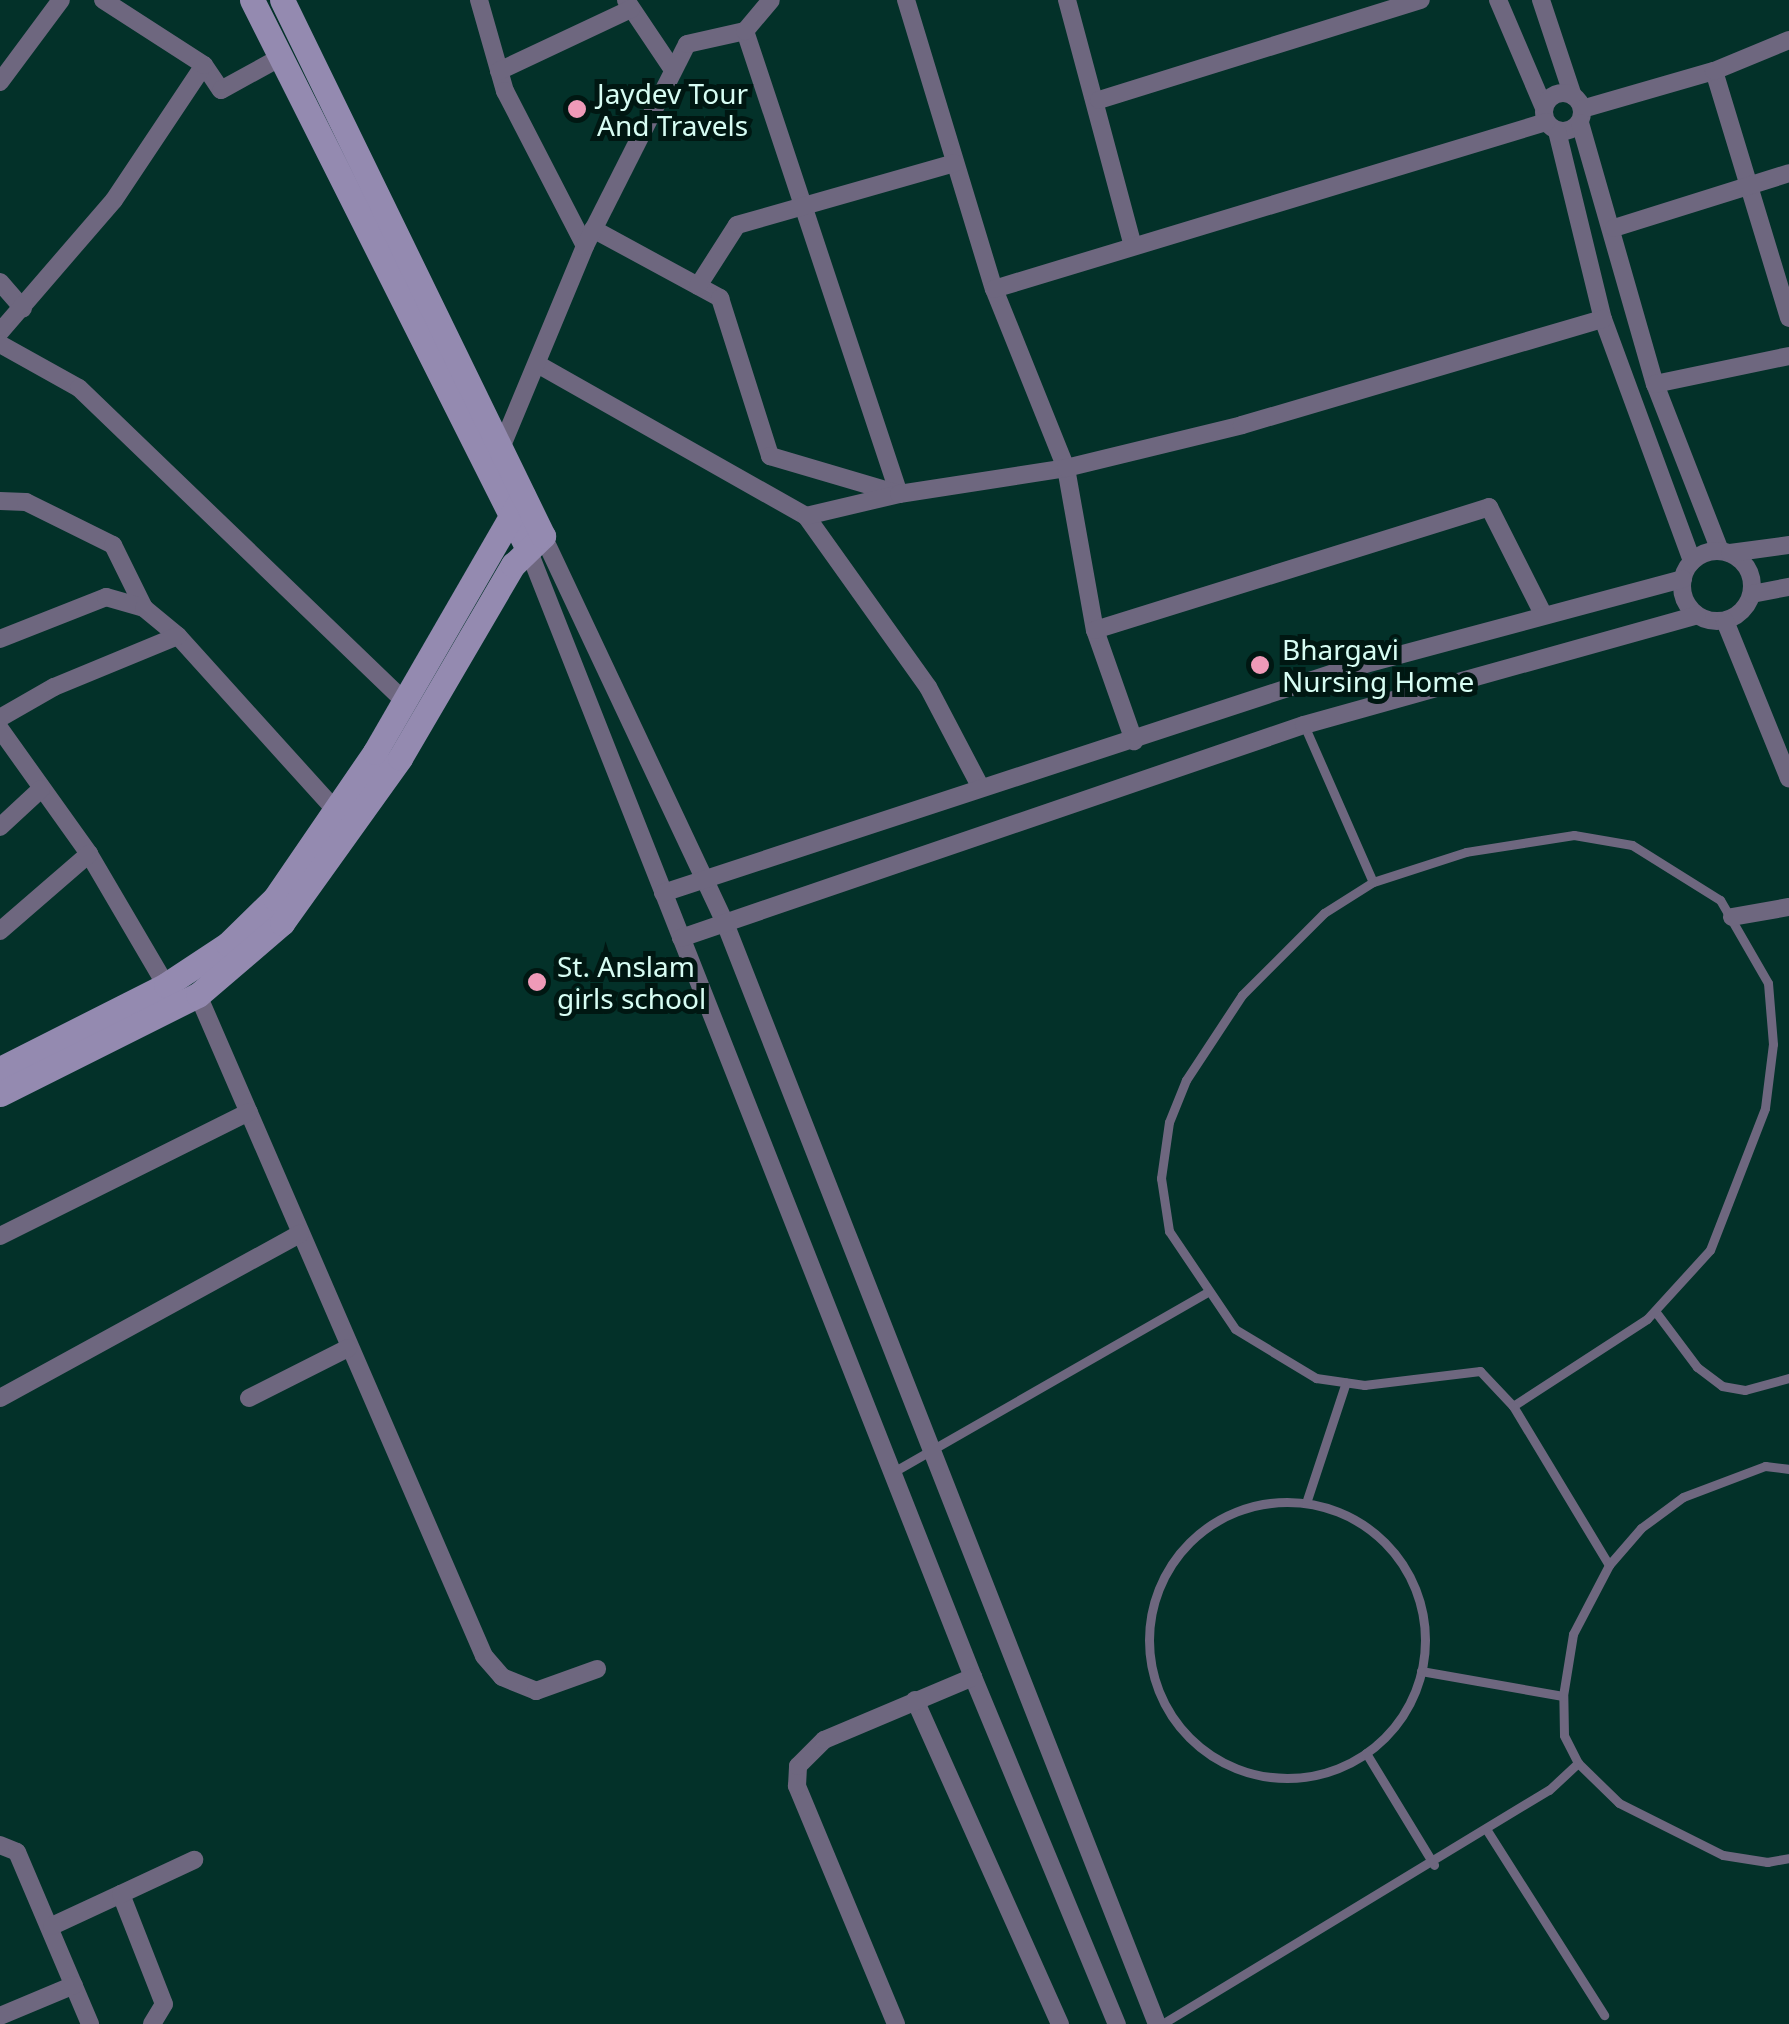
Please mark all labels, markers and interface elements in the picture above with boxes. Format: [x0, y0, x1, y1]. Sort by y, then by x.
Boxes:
place label: Jaydev Tour And Travels [597, 76, 748, 142]
marker: Jaydev Tour And Travels [566, 98, 588, 120]
place label: Bhargavi Nursing Home [1282, 632, 1474, 698]
marker: Bhargavi Nursing Home [1247, 652, 1273, 678]
place label: St. Anslam girls school [557, 949, 706, 1015]
marker: St. Anslam girls school [526, 971, 548, 993]

